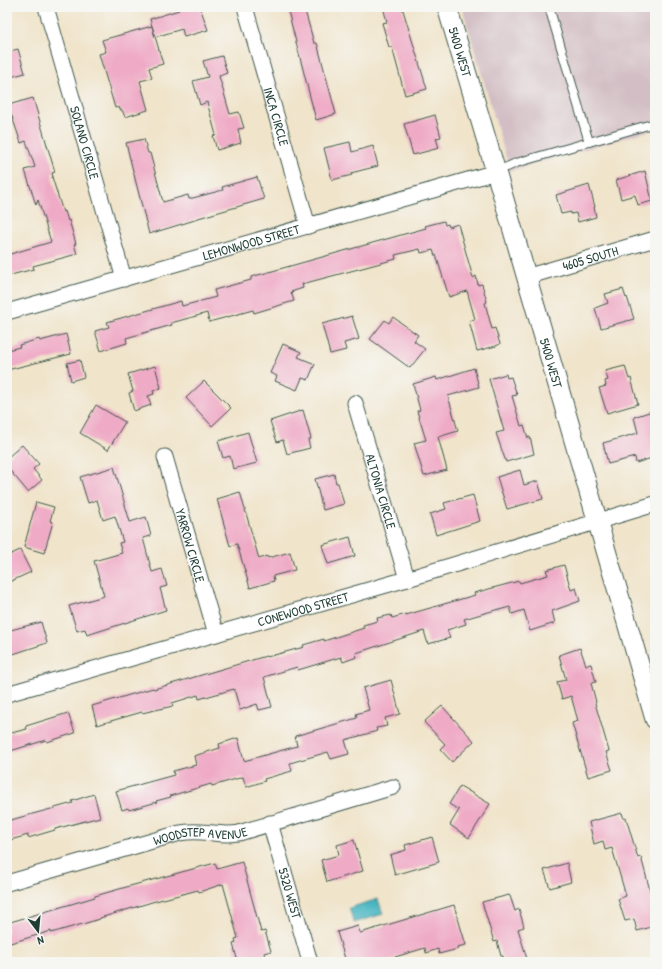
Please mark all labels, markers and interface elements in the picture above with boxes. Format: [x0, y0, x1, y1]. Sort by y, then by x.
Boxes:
street label: 5400 WEST [445, 25, 477, 80]
street label: INCA CIRCLE [260, 85, 294, 148]
street label: SOLANO CIRCLE [66, 104, 104, 181]
street label: LEMONWOOD STREET [201, 219, 302, 264]
street label: 4605 SOUTH [560, 241, 620, 275]
street label: 5400 WEST [536, 336, 568, 391]
street label: ALTONIA CIRCLE [361, 451, 401, 531]
street label: YARROW CIRCLE [171, 506, 210, 585]
street label: CONEWOOD STREET [255, 587, 352, 631]
street label: WOODSTEP AVENUE [151, 822, 250, 849]
street label: 5320 WEST [274, 866, 306, 922]
north arrow [18, 911, 58, 951]
text: N [36, 933, 46, 948]

